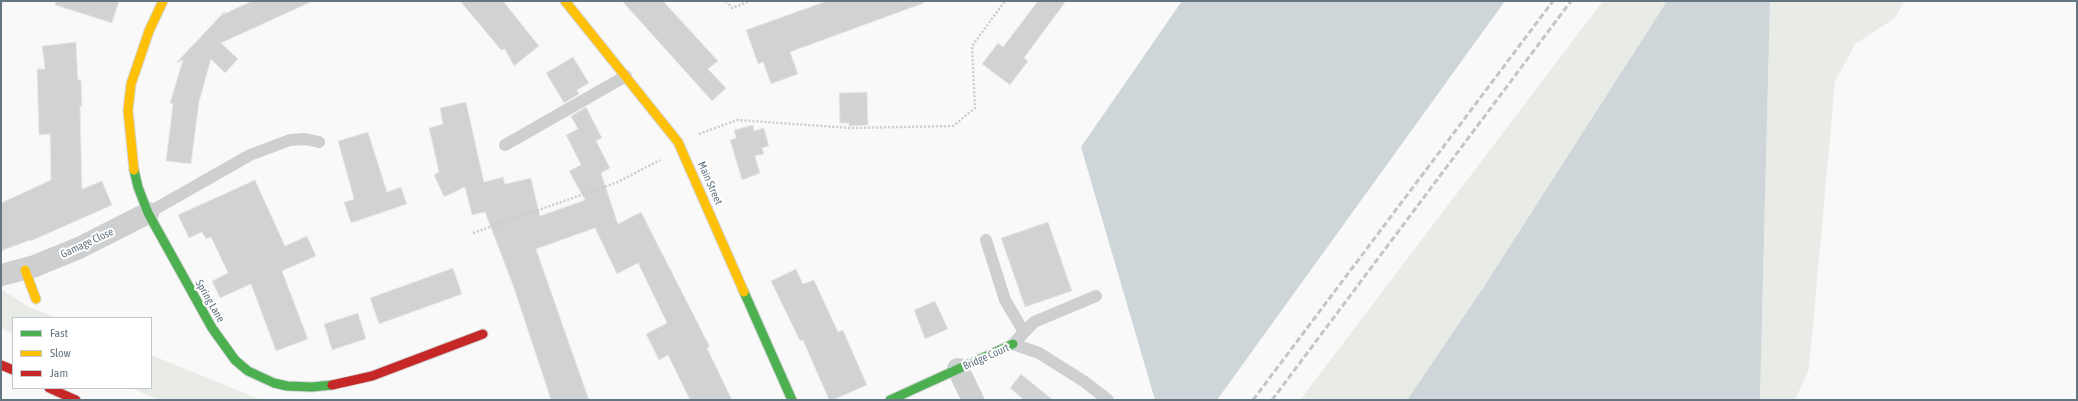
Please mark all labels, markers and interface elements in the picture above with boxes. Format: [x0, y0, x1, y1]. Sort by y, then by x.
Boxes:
street label: Main Street [695, 159, 725, 207]
street label: Gamage Close [58, 225, 116, 261]
street label: Spring Lane [193, 277, 227, 325]
legend [12, 317, 152, 389]
text: Fast [50, 326, 68, 340]
street label: Bridge Court [961, 341, 1011, 373]
text: Slow [50, 346, 71, 360]
text: Jam [50, 366, 68, 380]

